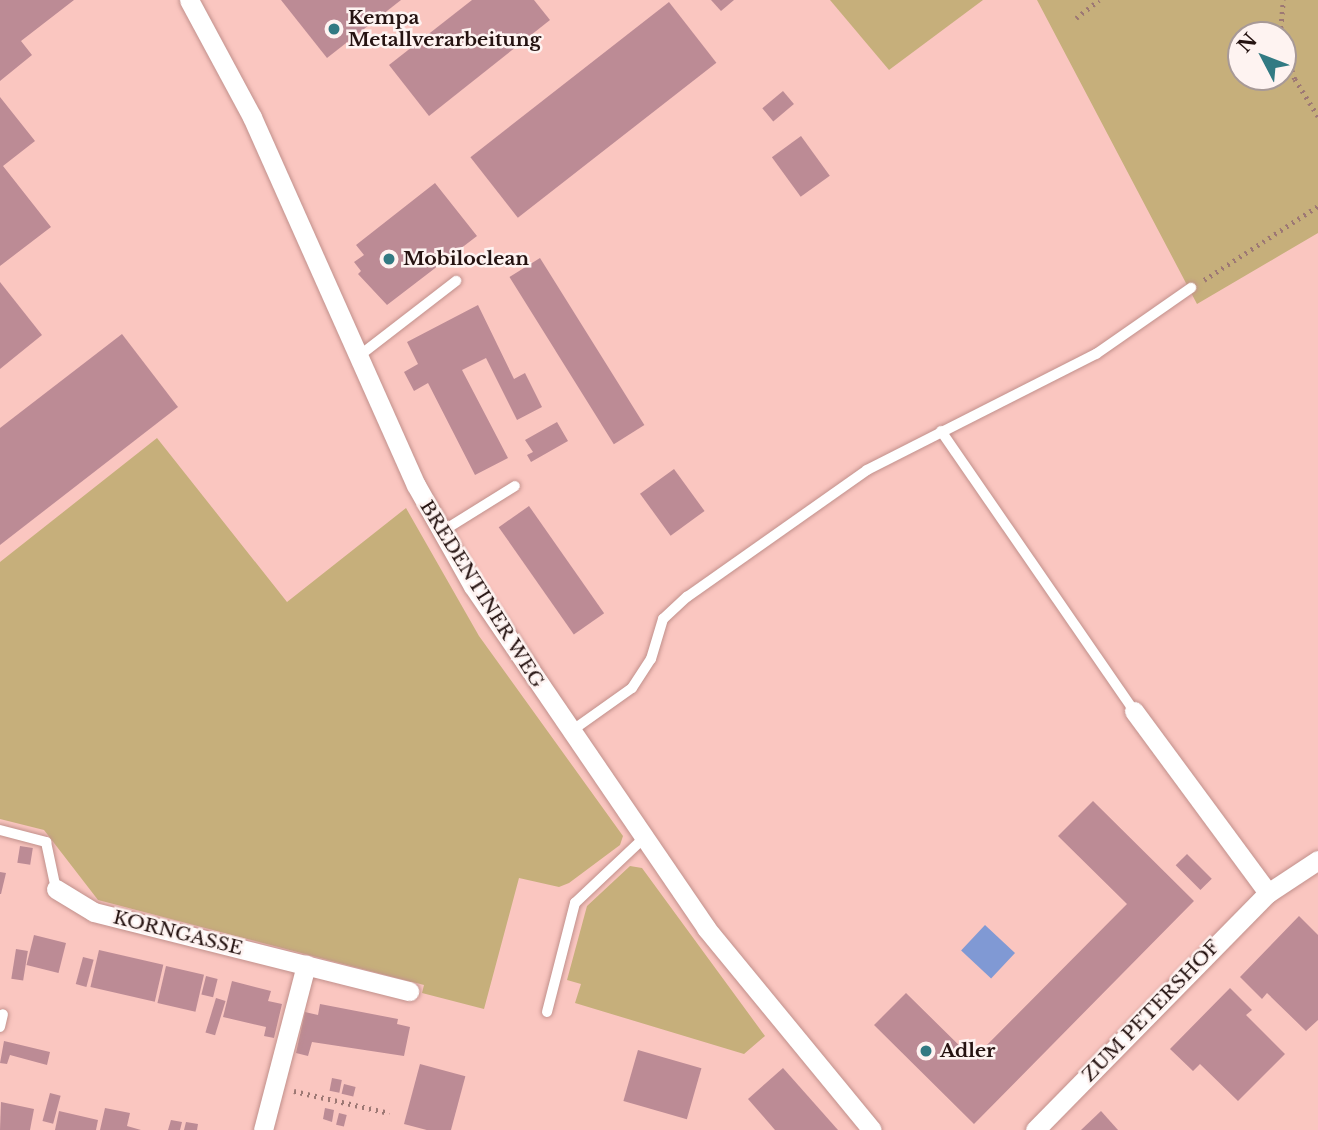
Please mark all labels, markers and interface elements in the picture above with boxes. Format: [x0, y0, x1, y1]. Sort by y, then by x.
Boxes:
place label: Kempa Metallverarbeitung [348, 7, 541, 51]
marker: Kempa Metallverarbeitung [326, 21, 342, 37]
north arrow [1227, 21, 1297, 91]
text: N [1233, 29, 1262, 57]
place label: Mobiloclean [403, 248, 529, 270]
marker: Mobiloclean [381, 251, 397, 267]
street label: BREDENTINER WEG [415, 496, 549, 692]
street label: KORNGASSE [111, 906, 245, 960]
street label: ZUM PETERSHOF [1077, 935, 1225, 1087]
place label: Adler [940, 1040, 996, 1062]
marker: Adler [918, 1043, 934, 1059]

